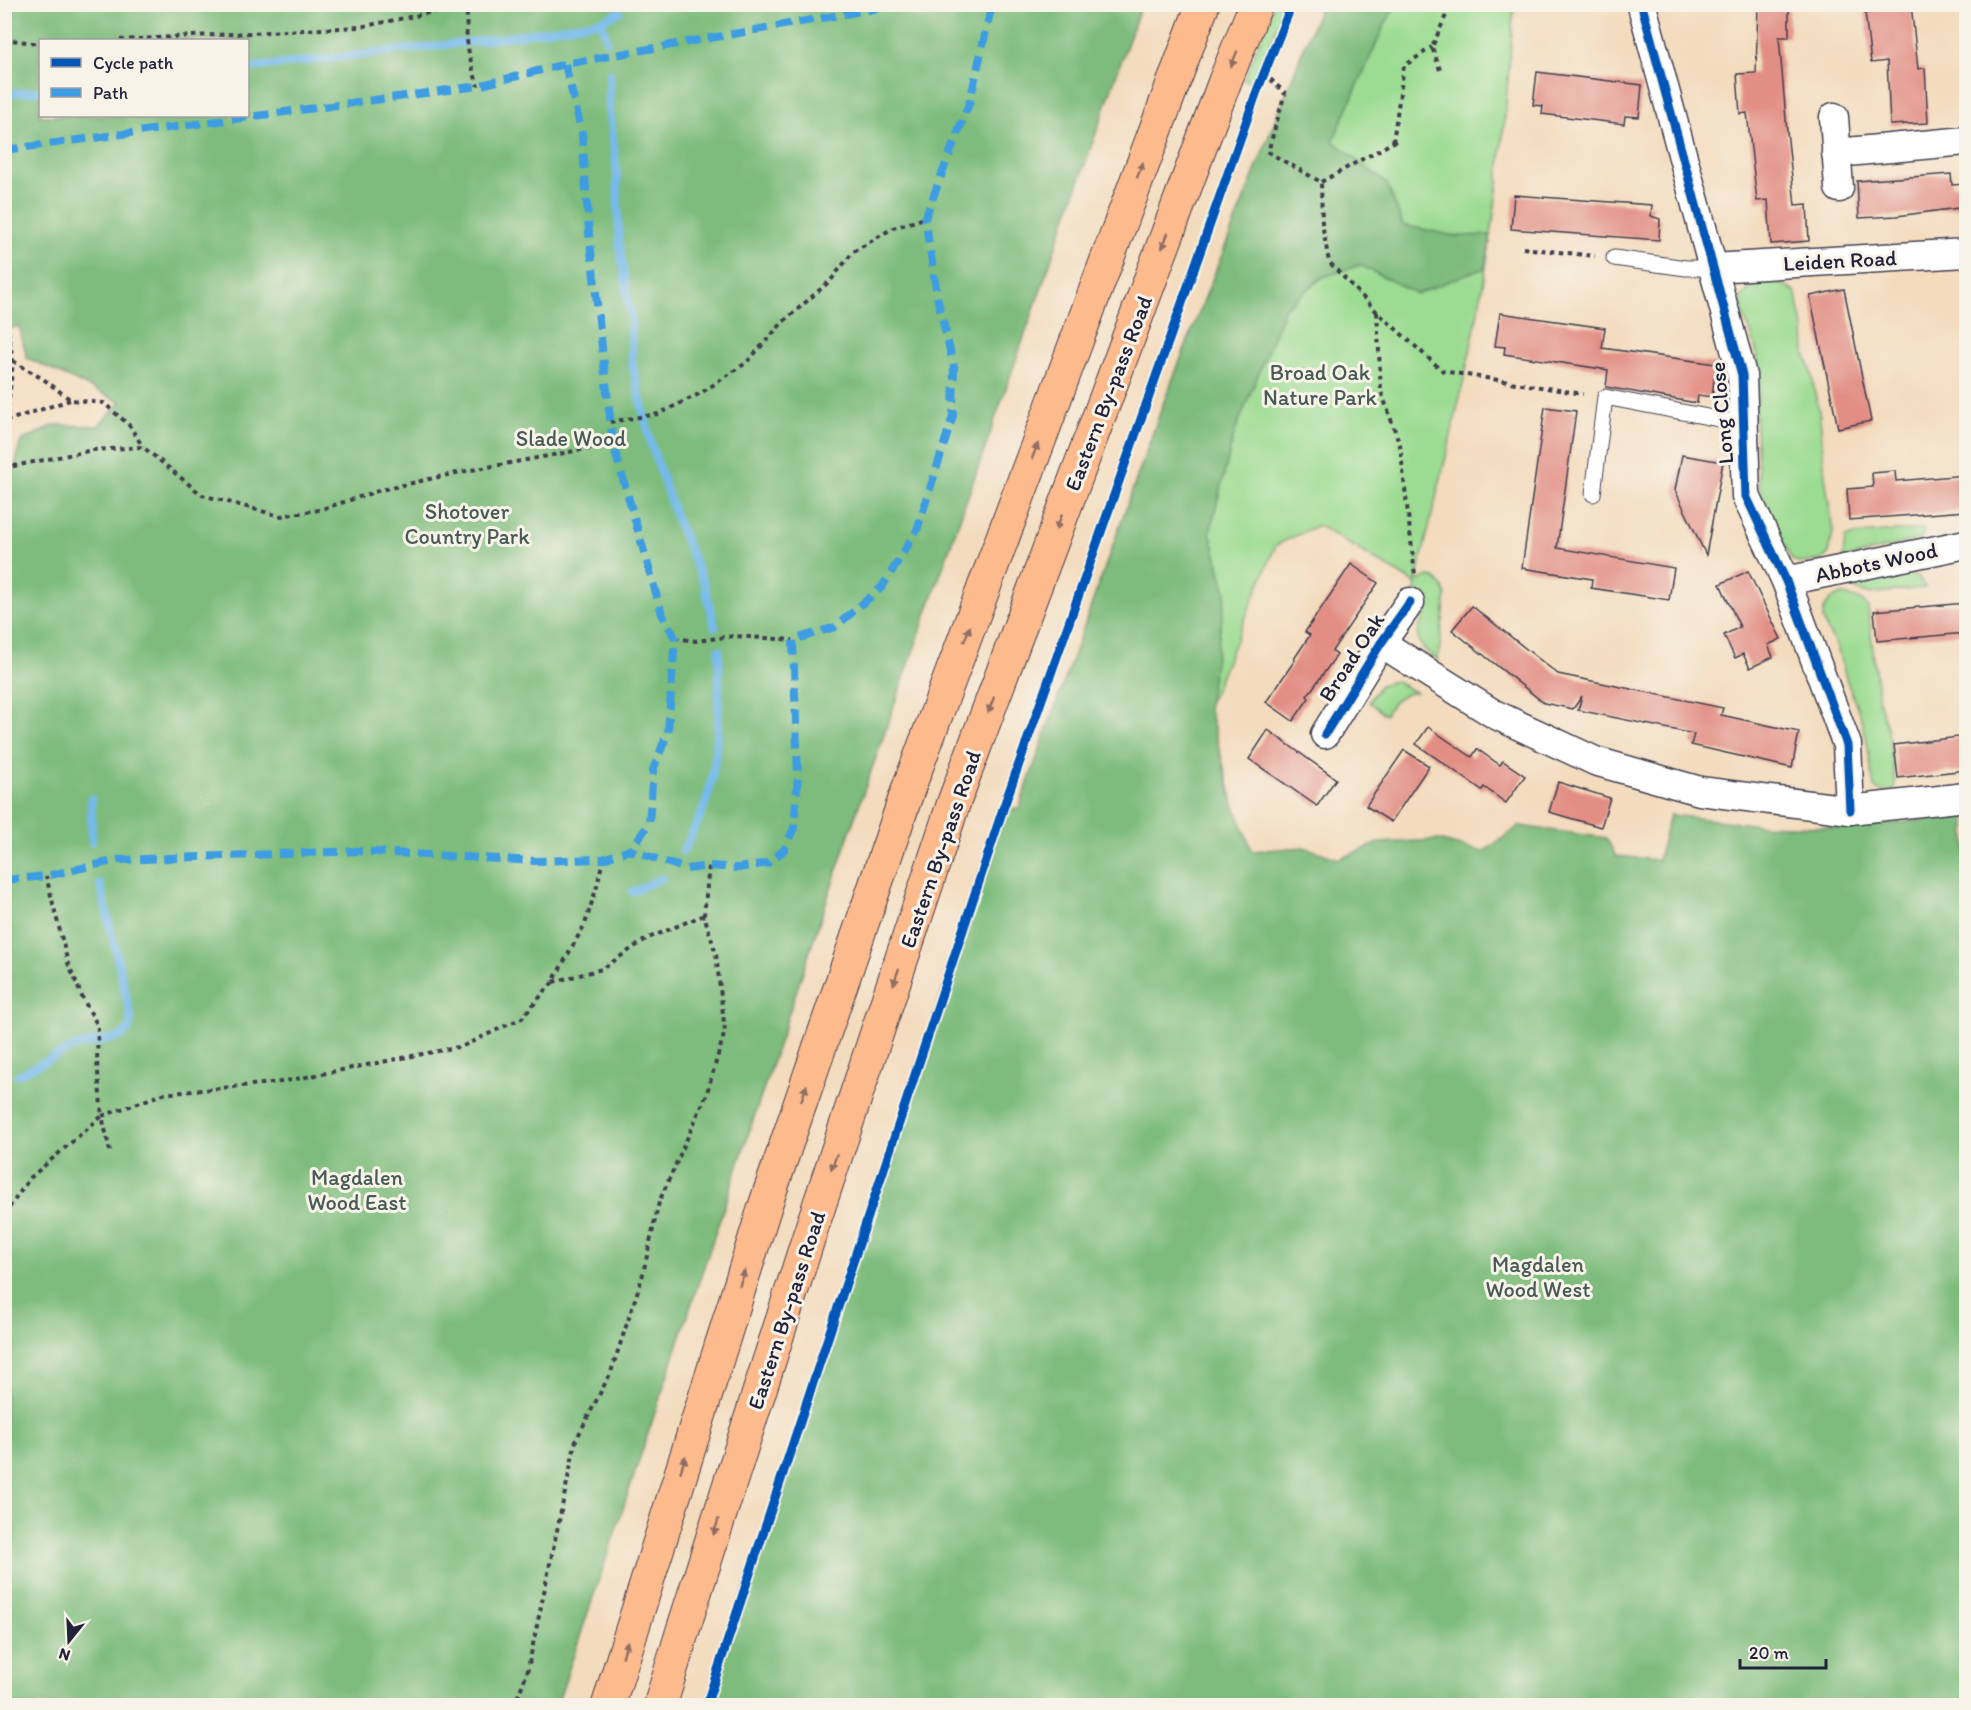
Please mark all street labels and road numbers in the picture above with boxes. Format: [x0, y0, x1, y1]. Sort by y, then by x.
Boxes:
street label: Leiden Road [1782, 244, 1898, 277]
street label: Eastern By-pass Road [1059, 292, 1158, 495]
street label: Long Close [1704, 361, 1739, 465]
street label: Abbots Wood [1813, 536, 1940, 589]
street label: Broad Oak [1313, 607, 1390, 707]
street label: Eastern By-pass Road [894, 747, 987, 951]
street label: Eastern By-pass Road [742, 1208, 831, 1413]

